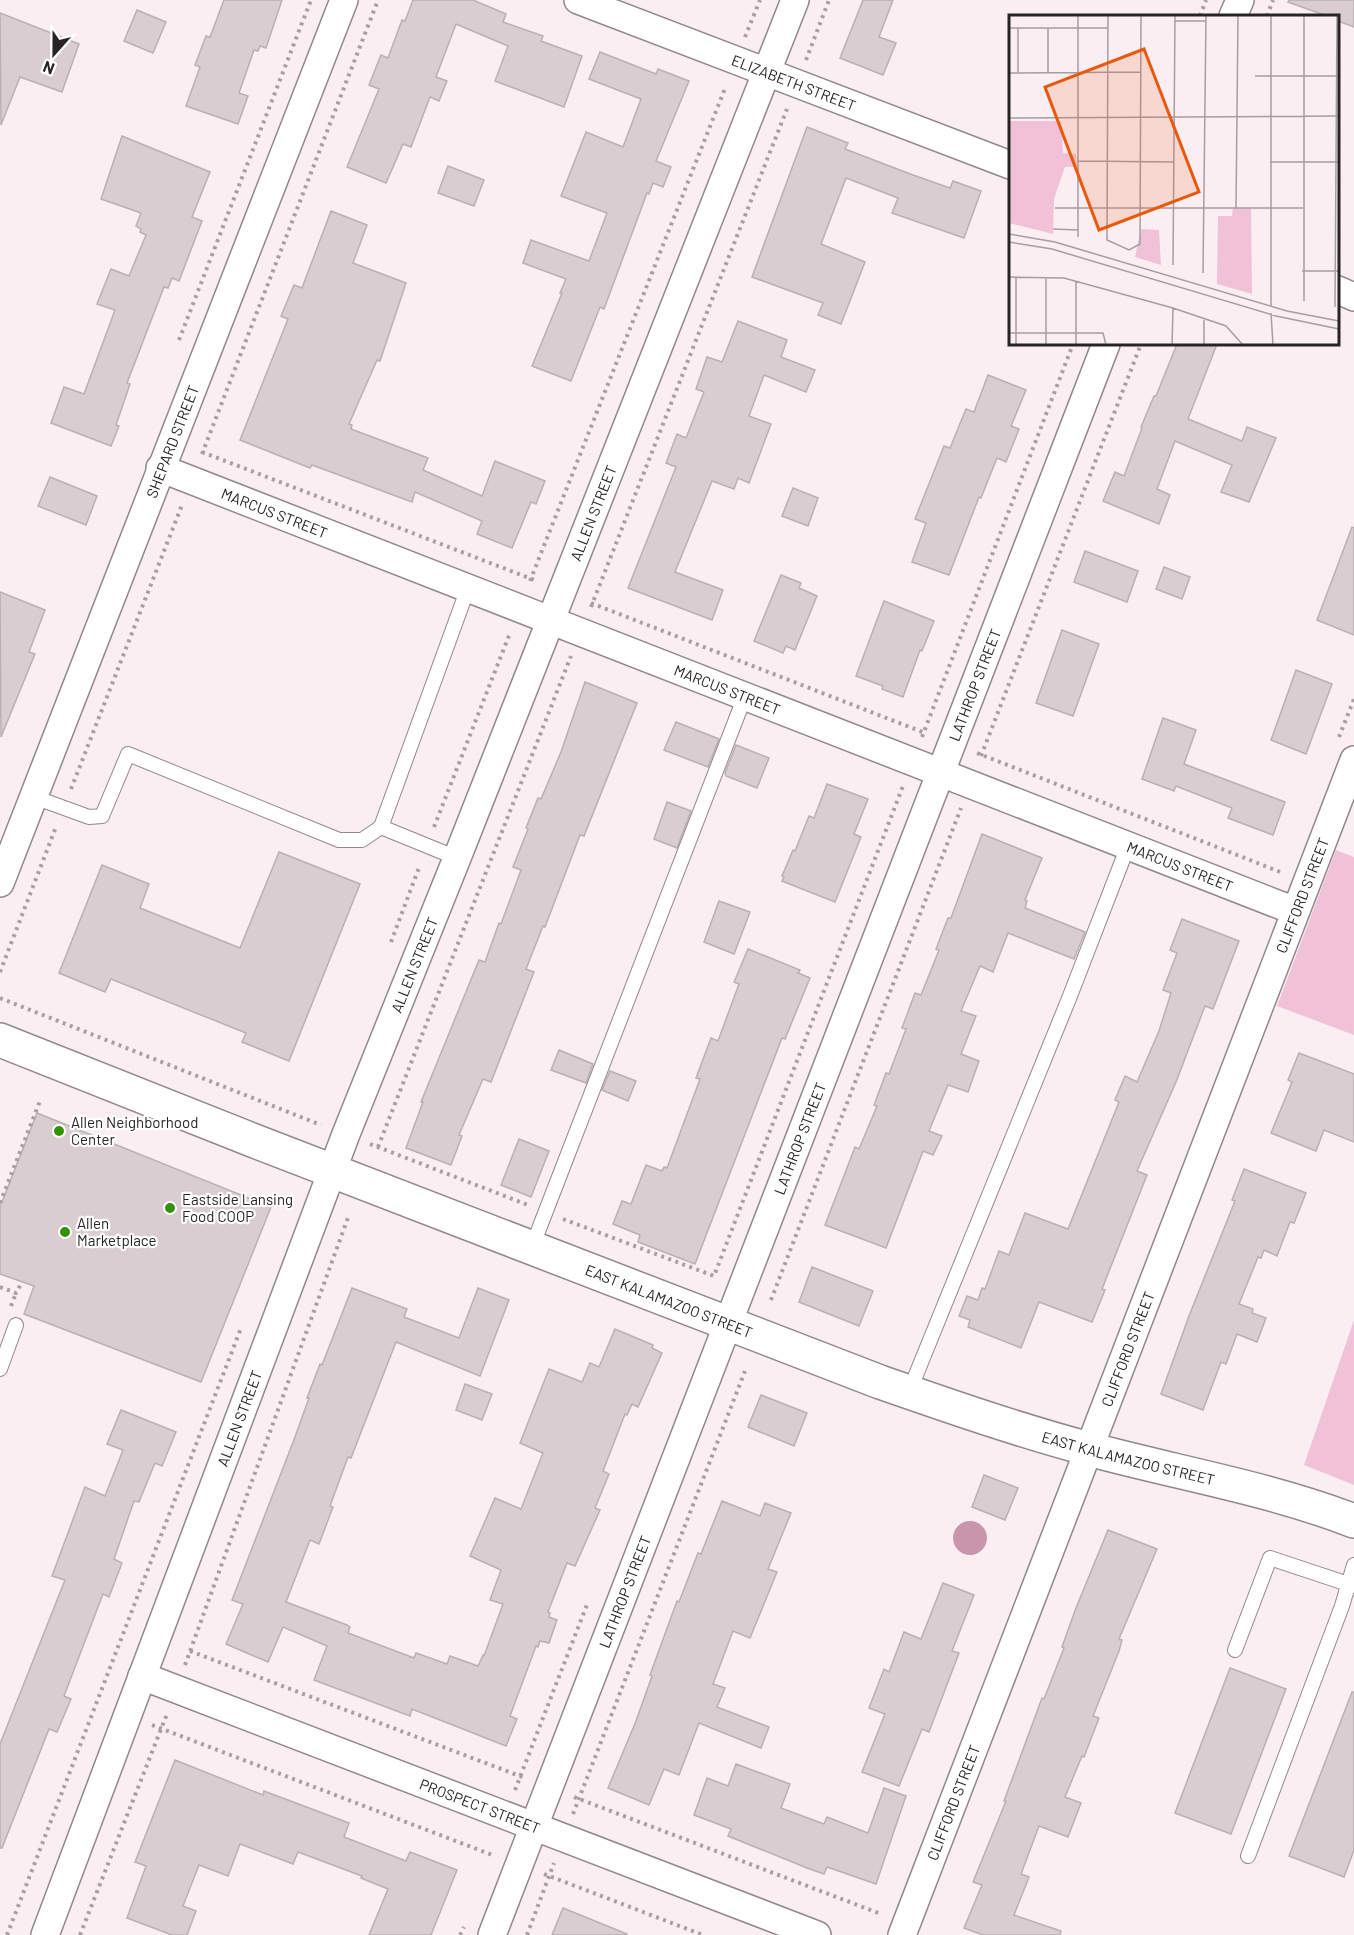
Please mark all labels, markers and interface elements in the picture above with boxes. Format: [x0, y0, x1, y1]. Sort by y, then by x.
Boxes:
inset map [1009, 15, 1339, 345]
north arrow [24, 24, 84, 84]
street label: ELIZABETH STREET [729, 51, 858, 114]
text: N [40, 58, 57, 79]
street label: SHEPARD STREET [142, 382, 202, 500]
street label: ALLEN STREET [566, 463, 620, 563]
street label: MARCUS STREET [219, 484, 330, 542]
street label: LATHROP STREET [945, 626, 1004, 744]
street label: MARCUS STREET [672, 661, 783, 718]
street label: CLIFFORD STREET [1272, 835, 1332, 956]
street label: MARCUS STREET [1124, 837, 1236, 895]
street label: ALLEN STREET [387, 915, 441, 1015]
street label: LATHROP STREET [770, 1080, 829, 1197]
place label: Allen Neighborhood Center [71, 1113, 198, 1148]
marker: Allen Neighborhood Center [52, 1124, 66, 1138]
place label: Eastside Lansing Food COOP [182, 1190, 293, 1225]
marker: Eastside Lansing Food COOP [163, 1201, 177, 1215]
place label: Allen Marketplace [77, 1214, 157, 1249]
marker: Allen Marketplace [58, 1225, 72, 1239]
street label: EAST KALAMAZOO STREET [583, 1260, 755, 1341]
street label: CLIFFORD STREET [1097, 1289, 1158, 1409]
street label: ALLEN STREET [213, 1368, 265, 1469]
street label: EAST KALAMAZOO STREET [1040, 1427, 1217, 1488]
street label: LATHROP STREET [595, 1533, 654, 1650]
street label: CLIFFORD STREET [923, 1742, 983, 1863]
street label: PROSPECT STREET [417, 1774, 543, 1837]

